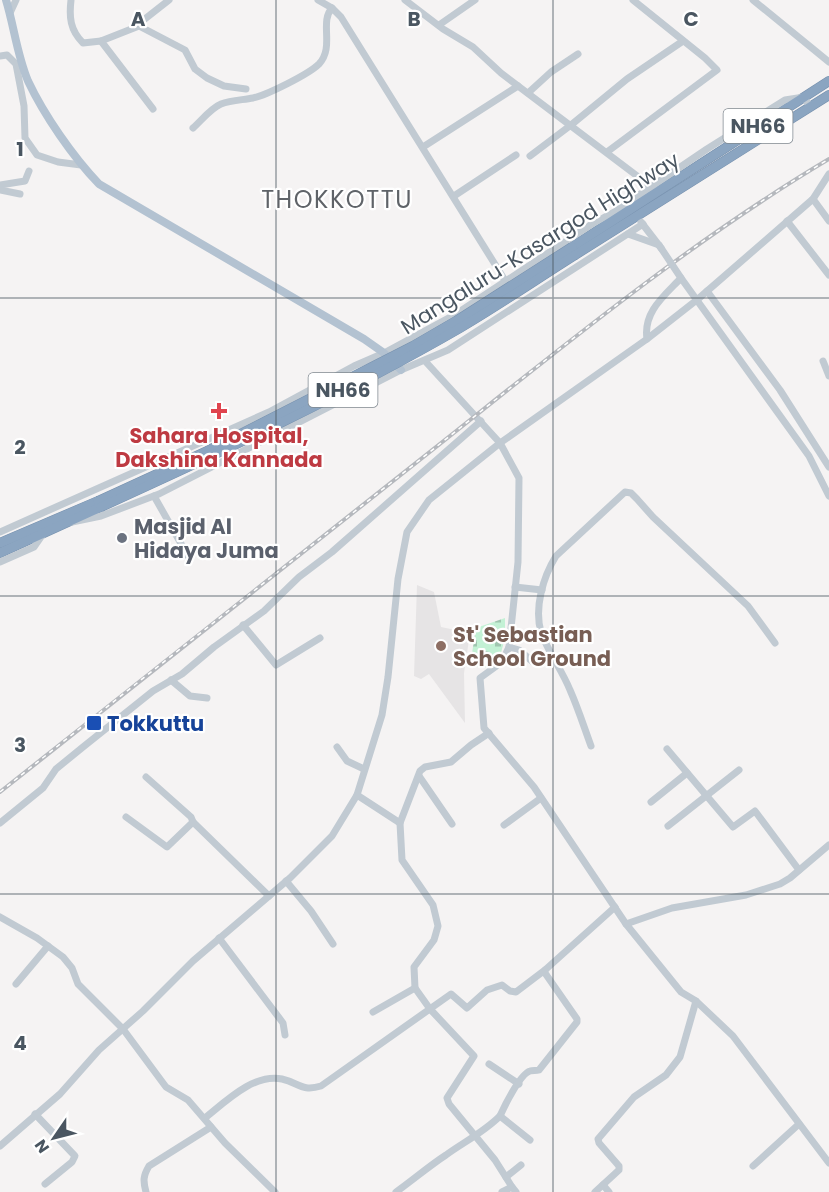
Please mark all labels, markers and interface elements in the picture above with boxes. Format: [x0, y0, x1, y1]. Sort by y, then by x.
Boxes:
text: A [131, 5, 146, 33]
text: B [407, 5, 421, 33]
text: C [683, 5, 699, 33]
road number: NH66 [724, 109, 792, 143]
text: 1 [16, 135, 24, 163]
street label: Mangaluru-Kasargod Highway [395, 145, 685, 341]
district label: THOKKOTTU [261, 183, 413, 216]
road number: NH66 [308, 373, 378, 407]
marker: Sahara Hospital, Dakshina Kannada [210, 402, 228, 420]
place label: Sahara Hospital, Dakshina Kannada [115, 421, 323, 474]
text: 2 [14, 433, 26, 461]
place label: Masjid Al Hidaya Juma [134, 512, 279, 565]
marker: Masjid Al Hidaya Juma [115, 531, 129, 545]
place label: St' Sebastian School Ground [453, 620, 611, 673]
marker: St' Sebastian School Ground [434, 639, 448, 653]
place label: Tokkuttu [107, 709, 204, 738]
marker: Tokkuttu [85, 714, 103, 732]
text: 3 [14, 731, 26, 759]
text: 4 [13, 1029, 27, 1057]
north arrow [24, 1108, 84, 1168]
text: N [29, 1135, 55, 1158]

